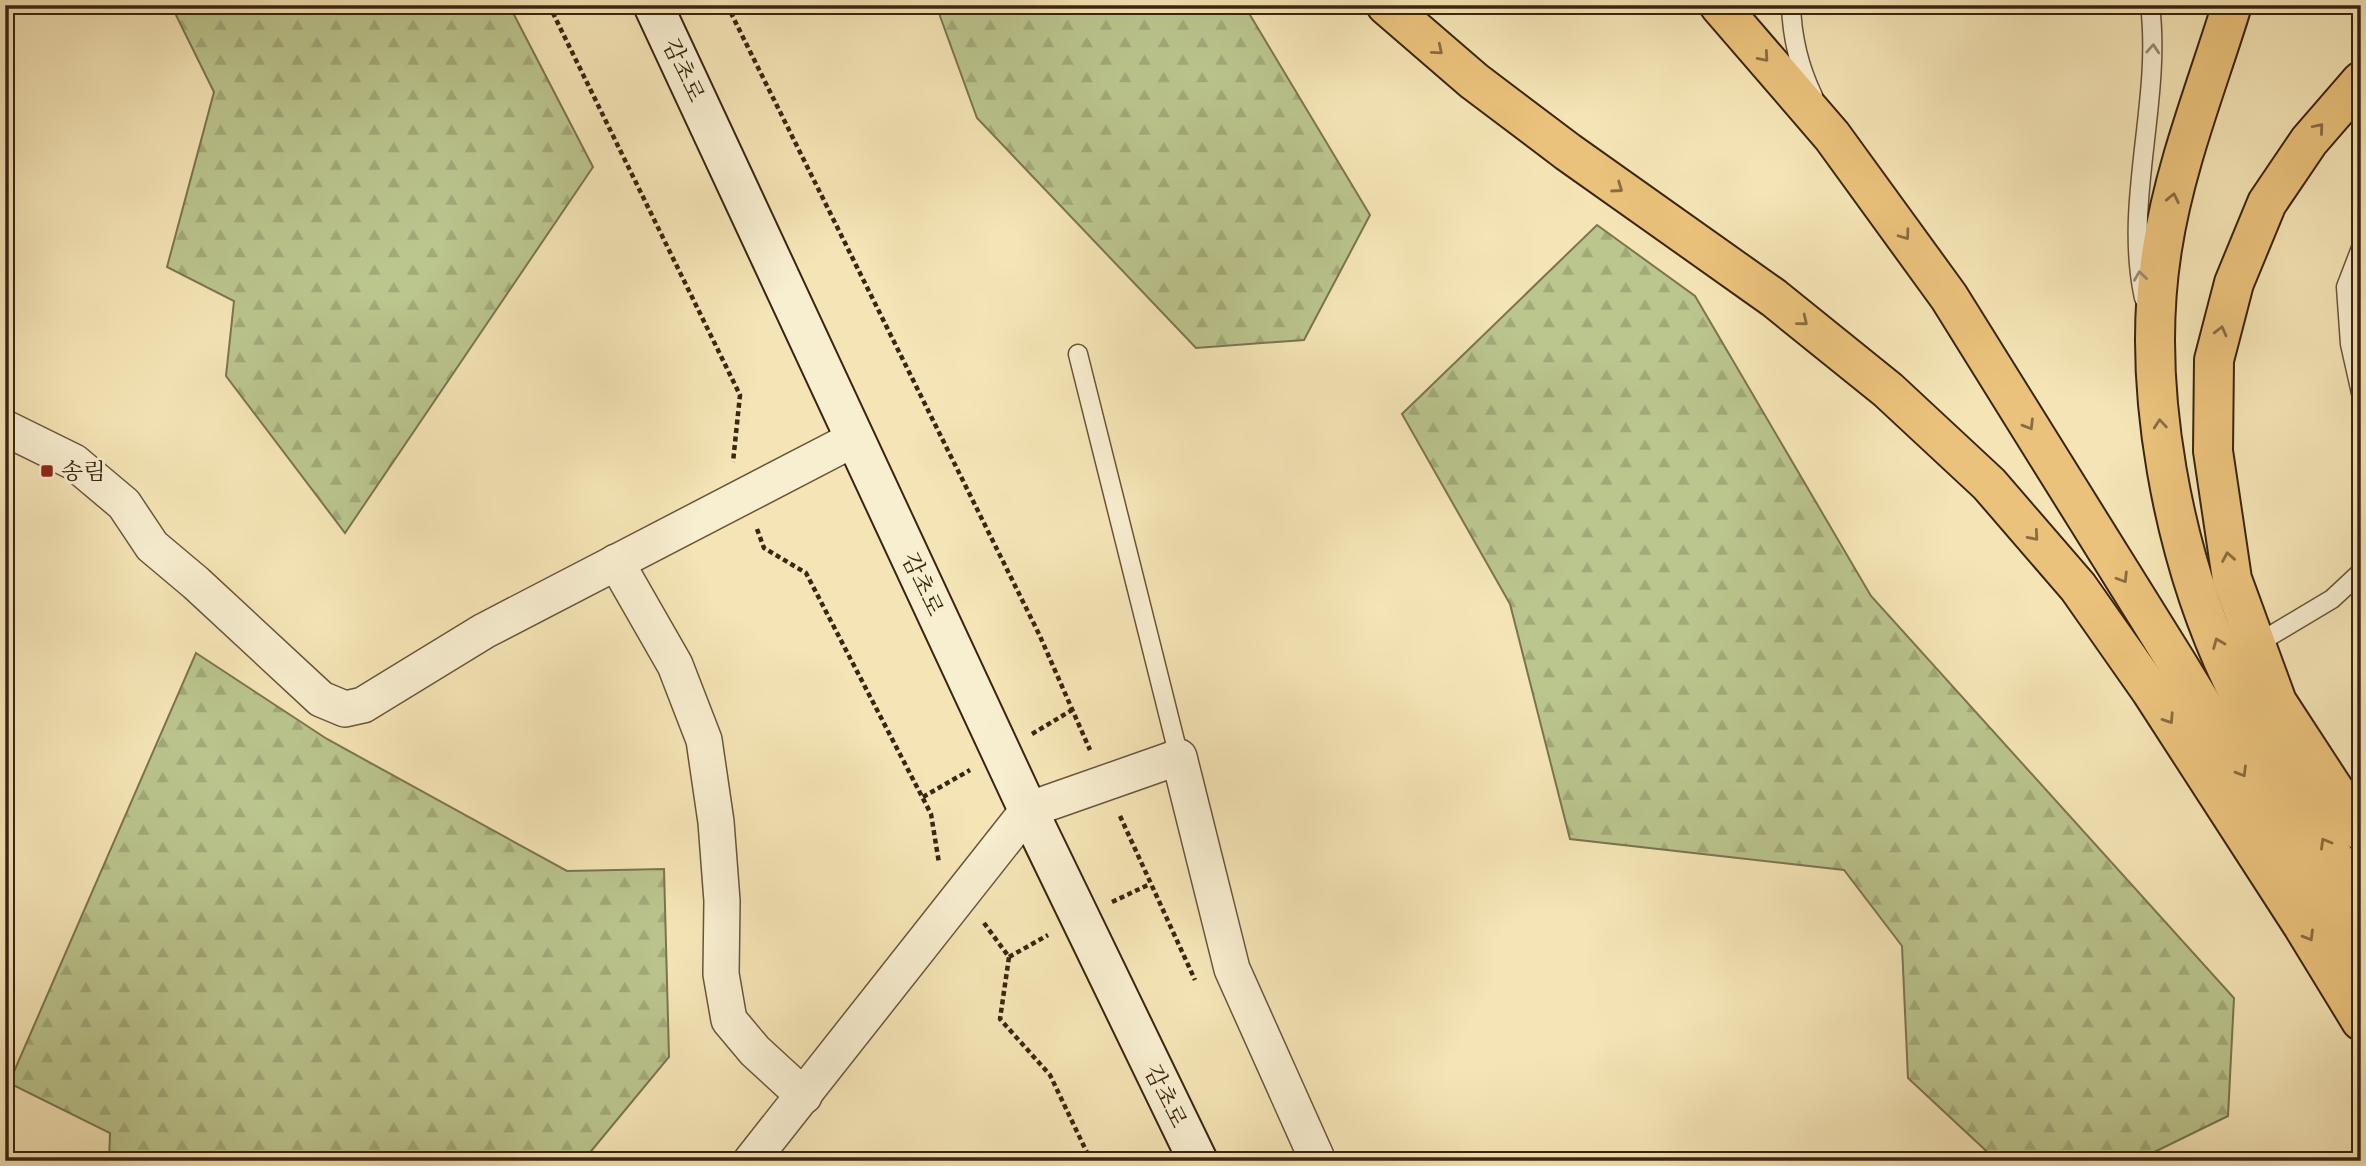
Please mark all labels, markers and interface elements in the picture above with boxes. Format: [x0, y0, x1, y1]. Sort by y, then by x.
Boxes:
street label: 감초로 [656, 33, 712, 107]
one-way arrow [1429, 42, 1442, 54]
one-way arrow [2145, 44, 2160, 55]
one-way arrow [1756, 48, 1768, 61]
one-way arrow [2311, 124, 2323, 137]
one-way arrow [1610, 180, 1623, 192]
one-way arrow [2164, 192, 2179, 204]
one-way arrow [1897, 227, 1909, 240]
one-way arrow [2133, 270, 2148, 282]
one-way arrow [1794, 313, 1807, 325]
one-way arrow [2213, 325, 2227, 337]
one-way arrow [2021, 418, 2034, 431]
one-way arrow [2153, 418, 2168, 429]
place label: 송림 [61, 456, 105, 486]
marker: 송림 [39, 463, 55, 479]
one-way arrow [2026, 528, 2038, 541]
street label: 감초로 [895, 547, 951, 621]
one-way arrow [2221, 551, 2236, 563]
one-way arrow [2115, 571, 2128, 584]
one-way arrow [2212, 638, 2226, 650]
one-way arrow [2161, 711, 2174, 724]
one-way arrow [2234, 765, 2247, 778]
one-way arrow [2321, 838, 2334, 851]
one-way arrow [2300, 928, 2313, 941]
street label: 감초로 [1138, 1059, 1194, 1133]

